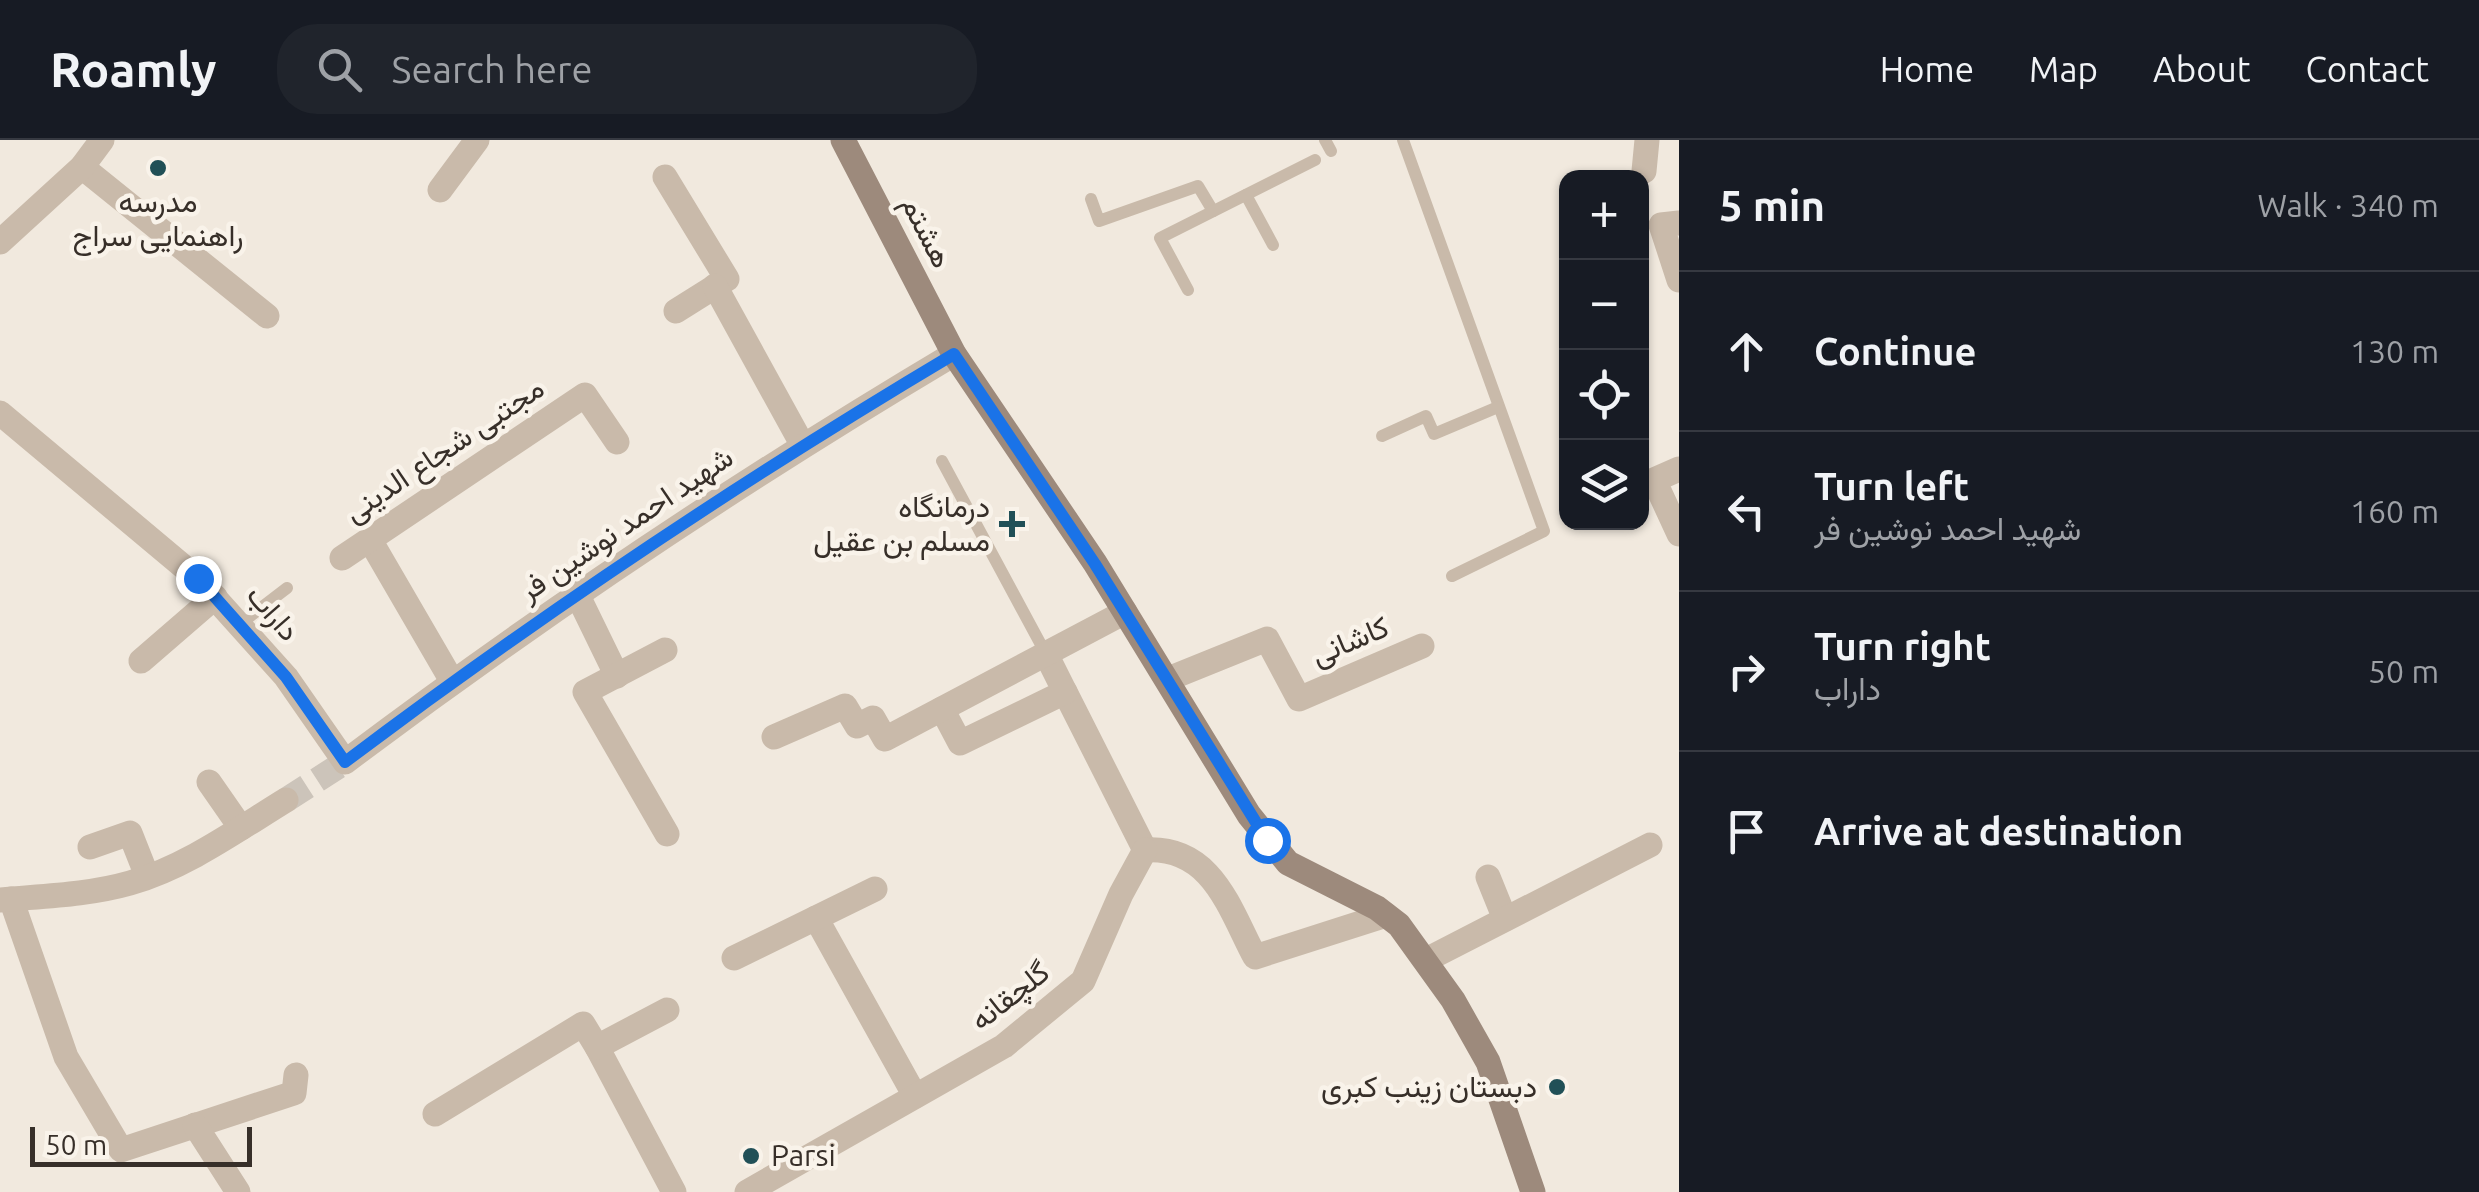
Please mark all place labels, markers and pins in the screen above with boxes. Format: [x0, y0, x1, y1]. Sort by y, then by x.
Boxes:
marker: مدرسه راهنمایی سراج [147, 157, 169, 179]
place label: مدرسه راهنمایی سراج [72, 184, 244, 256]
place label: درمانگاه مسلم بن عقیل [813, 489, 990, 560]
marker: درمانگاه مسلم بن عقیل [999, 511, 1025, 537]
place label: دبستان زینب کبری [1321, 1069, 1537, 1105]
marker: دبستان زینب کبری [1546, 1076, 1568, 1098]
place label: Parsi [771, 1138, 836, 1172]
marker: Parsi [740, 1145, 762, 1167]

